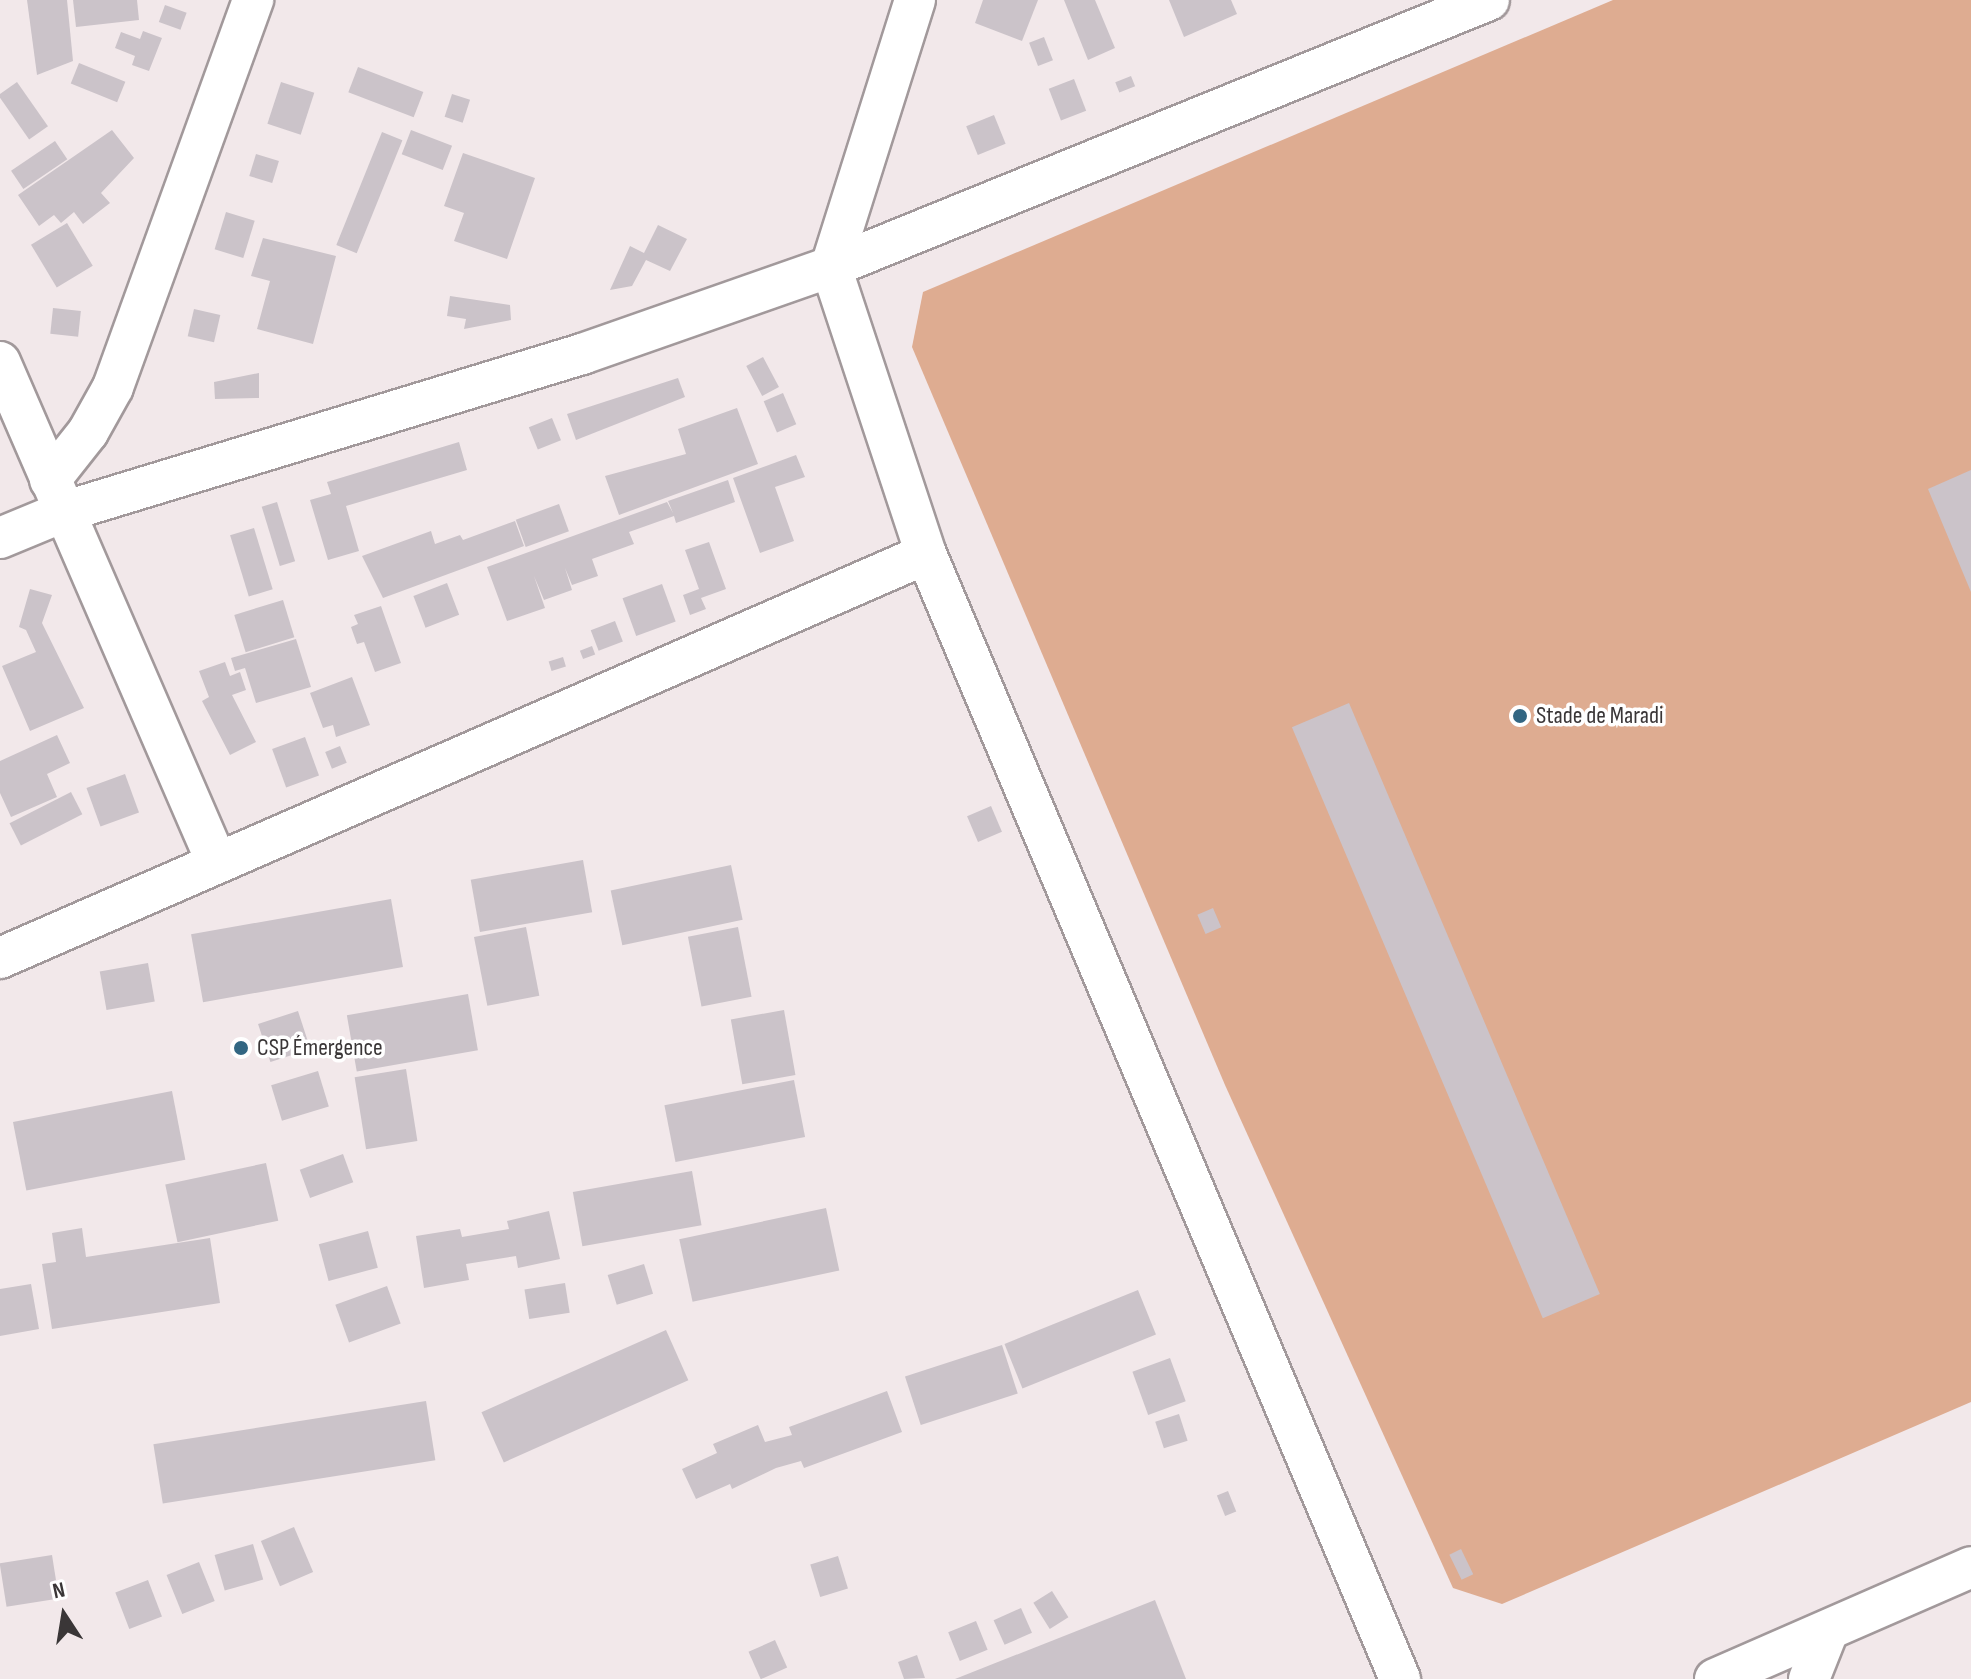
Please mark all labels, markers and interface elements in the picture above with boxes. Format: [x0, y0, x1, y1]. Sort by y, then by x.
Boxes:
place label: Stade de Maradi [1536, 702, 1663, 730]
marker: Stade de Maradi [1511, 707, 1529, 725]
place label: CSP Émergence [257, 1034, 383, 1062]
marker: CSP Émergence [232, 1039, 250, 1057]
north arrow [24, 1575, 104, 1655]
text: N [50, 1577, 67, 1605]

